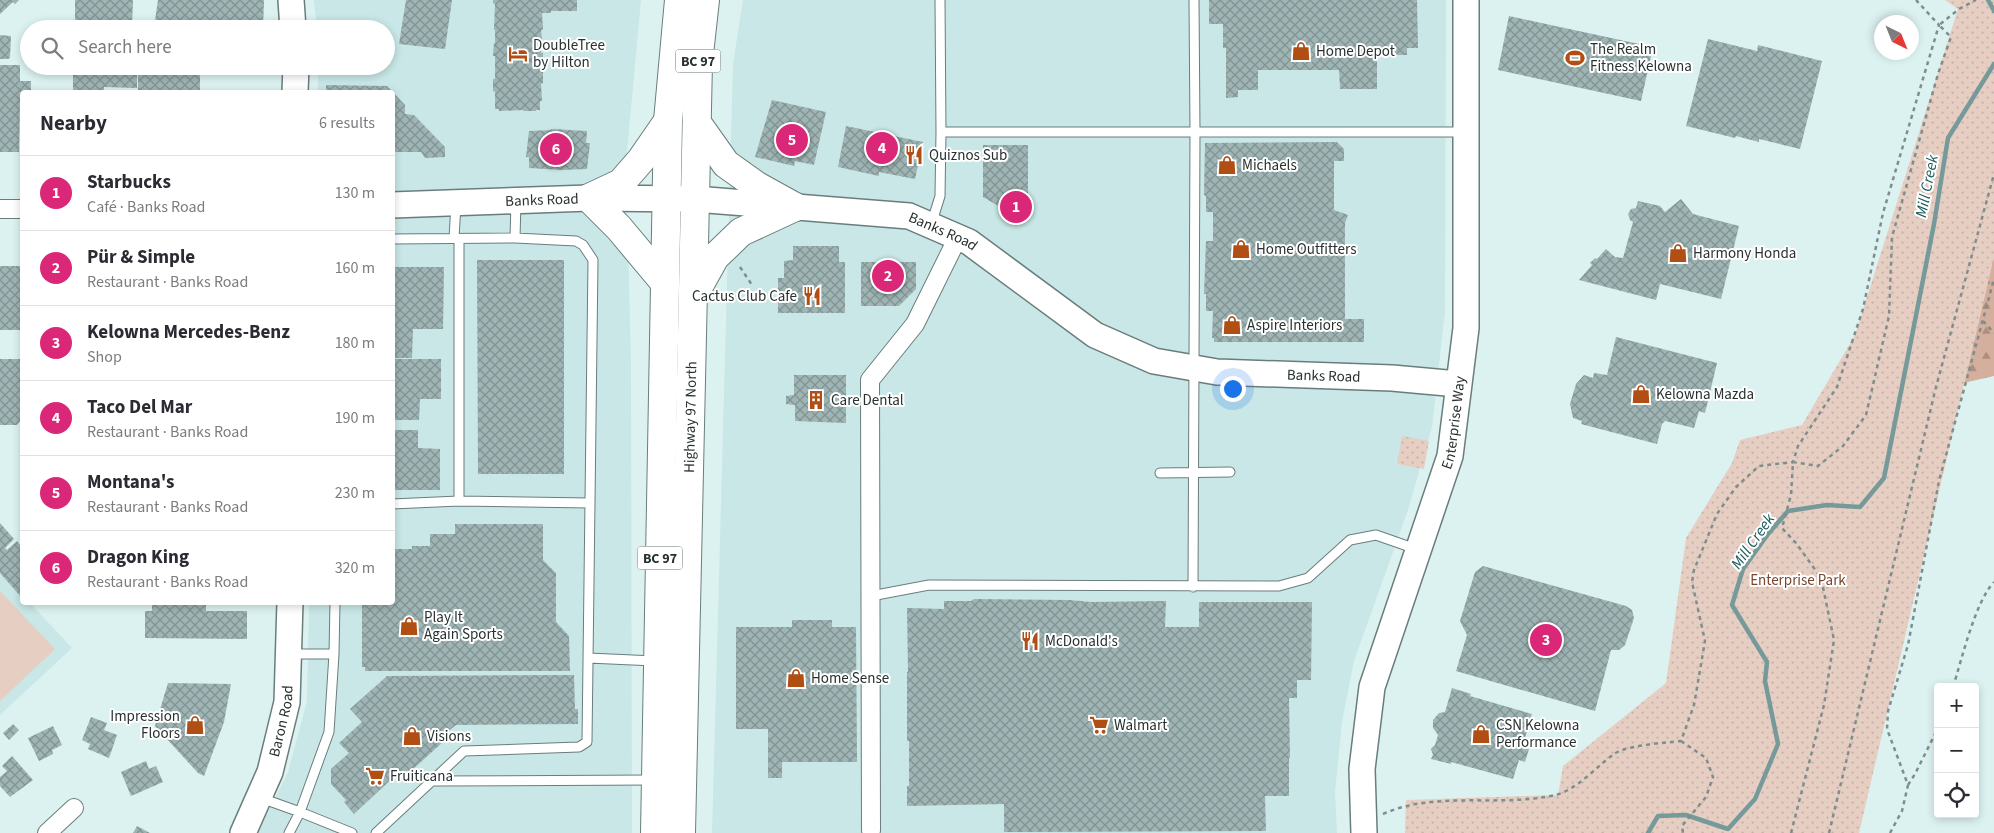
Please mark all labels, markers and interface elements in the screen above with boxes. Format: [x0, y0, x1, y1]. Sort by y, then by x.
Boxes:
north arrow [1874, 15, 1919, 60]
search box [20, 20, 395, 75]
icon: search [38, 34, 66, 62]
text: Search here [78, 34, 172, 61]
place label: DoubleTree by Hilton [533, 35, 605, 73]
place label: The Realm Fitness Kelowna [1590, 39, 1692, 77]
shop icon: Home Depot [1290, 40, 1312, 62]
place label: Home Depot [1316, 41, 1395, 62]
hotel icon: DoubleTree by Hilton [507, 43, 529, 65]
sports icon: The Realm Fitness Kelowna [1564, 47, 1586, 69]
road number: BC 97 [676, 49, 720, 72]
text: Nearby [40, 108, 107, 138]
text: 6 results [319, 112, 375, 134]
pin: 5 [776, 121, 808, 159]
pin: 4 [866, 129, 898, 167]
pin: 6 [540, 130, 572, 168]
restaurant icon: Quiznos Sub [903, 144, 925, 166]
place label: Quiznos Sub [929, 145, 1007, 166]
water label: Mill Creek [1910, 153, 1944, 219]
shop icon: Michaels [1216, 154, 1238, 176]
place label: Michaels [1242, 155, 1297, 176]
text: Starbucks [87, 169, 171, 196]
text: 1 [52, 182, 60, 204]
text: 130 m [335, 182, 375, 204]
street label: Banks Road [505, 188, 579, 212]
pin: 1 [1000, 188, 1032, 226]
text: Café · Banks Road [87, 196, 205, 218]
street label: Banks Road [905, 207, 982, 256]
shop icon: Home Outfitters [1230, 238, 1252, 260]
place label: Home Outfitters [1256, 239, 1356, 260]
shop icon: Harmony Honda [1667, 242, 1689, 264]
place label: Harmony Honda [1693, 243, 1796, 264]
text: Pür & Simple [87, 244, 195, 271]
text: 2 [52, 257, 60, 279]
text: 160 m [335, 257, 375, 279]
pin: 2 [872, 257, 904, 295]
text: Restaurant · Banks Road [87, 271, 248, 293]
restaurant icon: Cactus Club Cafe [801, 285, 823, 307]
place label: Cactus Club Cafe [692, 286, 797, 307]
shop icon: Aspire Interiors [1221, 314, 1243, 336]
place label: Aspire Interiors [1247, 315, 1342, 336]
text: Kelowna Mercedes-Benz [87, 319, 290, 346]
text: 3 [52, 332, 60, 354]
text: 180 m [335, 332, 375, 354]
text: Shop [87, 346, 122, 368]
street label: Highway 97 North [679, 361, 702, 473]
street label: Banks Road [1287, 364, 1361, 388]
street label: Enterprise Way [1436, 375, 1471, 472]
your location [1220, 376, 1246, 402]
shop icon: Kelowna Mazda [1630, 383, 1652, 405]
place label: Kelowna Mazda [1656, 384, 1754, 405]
building icon: Care Dental [805, 389, 827, 411]
place label: Care Dental [831, 390, 904, 411]
text: Taco Del Mar [87, 394, 192, 421]
text: 4 [52, 407, 60, 429]
text: 190 m [335, 407, 375, 429]
text: Restaurant · Banks Road [87, 421, 248, 443]
text: Montana's [87, 469, 174, 496]
text: 5 [52, 482, 60, 504]
text: 230 m [335, 482, 375, 504]
text: Restaurant · Banks Road [87, 496, 248, 518]
water label: Mill Creek [1726, 509, 1780, 574]
text: Dragon King [87, 544, 189, 571]
road number: BC 97 [638, 546, 682, 570]
text: 6 [52, 557, 60, 579]
text: 320 m [335, 557, 375, 579]
park label: Enterprise Park [1750, 570, 1846, 591]
text: Restaurant · Banks Road [87, 571, 248, 593]
place label: Play It Again Sports [424, 607, 503, 645]
shop icon: Play It Again Sports [398, 615, 420, 637]
pin: 3 [1530, 621, 1562, 659]
restaurant icon: McDonald's [1019, 630, 1041, 652]
place label: McDonald's [1045, 631, 1118, 652]
shop icon: Home Sense [785, 667, 807, 689]
place label: Home Sense [811, 668, 889, 689]
map controls [1934, 683, 1979, 818]
button: + [1934, 683, 1979, 728]
street label: Baron Road [264, 685, 298, 759]
place label: Impression Floors [110, 706, 180, 744]
shop icon: Impression Floors [184, 714, 206, 736]
supermarket icon: Walmart [1088, 714, 1110, 736]
place label: Walmart [1114, 715, 1167, 736]
place label: CSN Kelowna Performance [1496, 715, 1579, 753]
shop icon: CSN Kelowna Performance [1470, 723, 1492, 745]
shop icon: Visions [401, 725, 423, 747]
place label: Visions [427, 726, 471, 747]
button: − [1934, 728, 1979, 773]
supermarket icon: Fruiticana [364, 765, 386, 787]
place label: Fruiticana [390, 766, 453, 787]
button: locate [1934, 773, 1979, 818]

